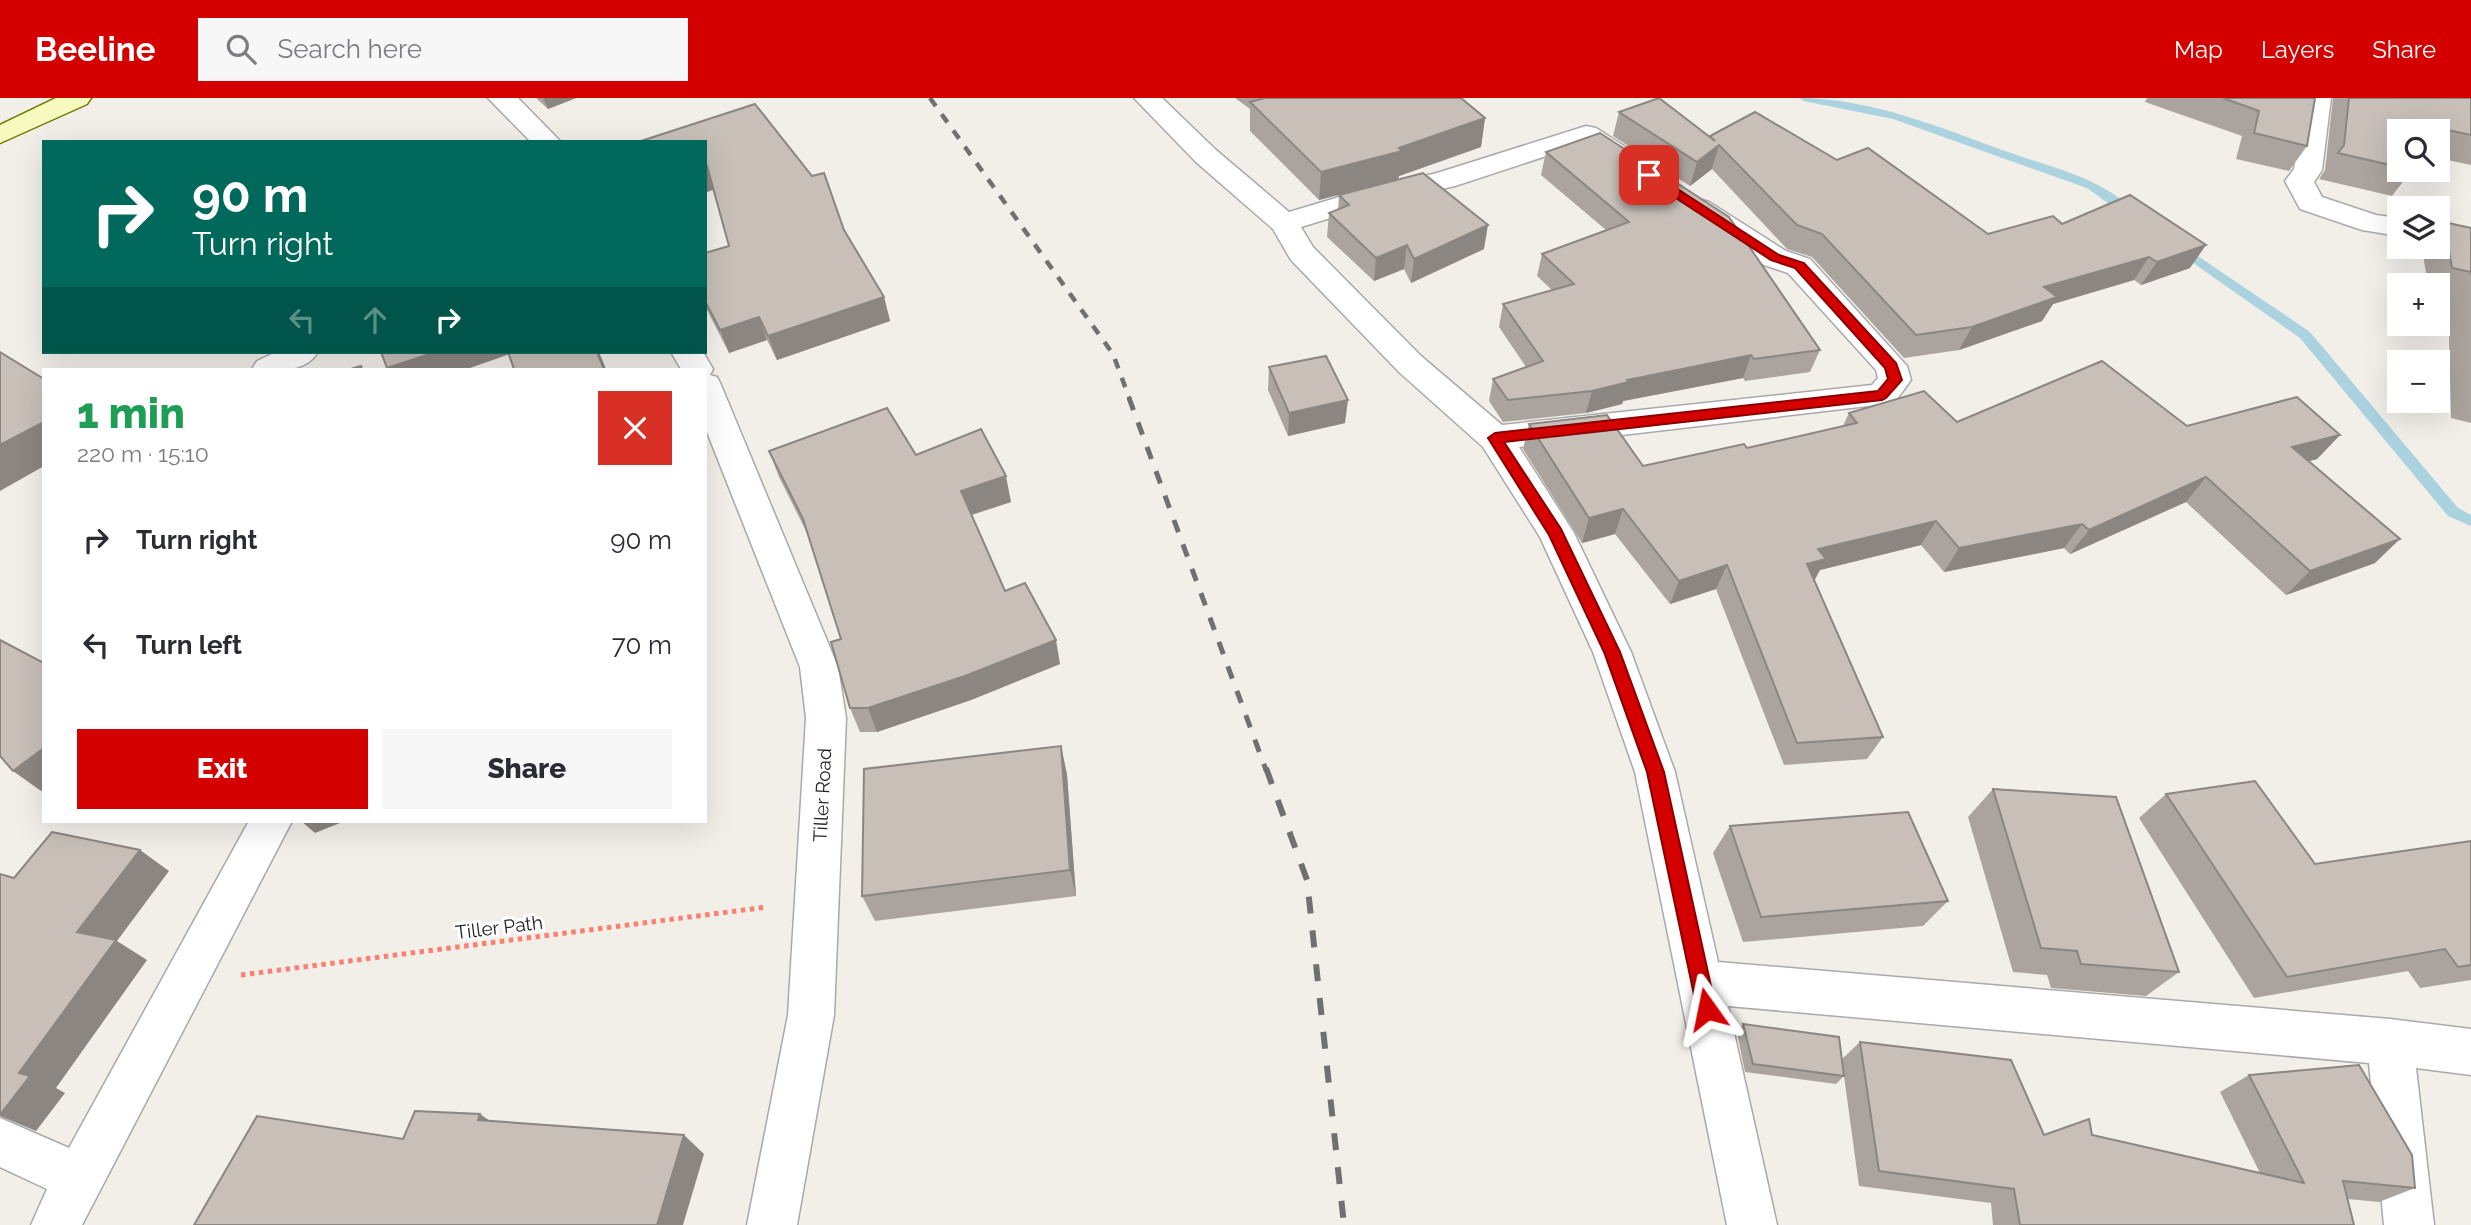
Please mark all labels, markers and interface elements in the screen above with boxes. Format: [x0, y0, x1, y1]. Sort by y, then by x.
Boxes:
search box [198, 18, 688, 81]
text: Beeline [35, 30, 156, 69]
icon: search [222, 30, 260, 68]
text: Search here [278, 34, 422, 64]
text: Map [2174, 35, 2223, 64]
text: Layers [2261, 35, 2334, 64]
text: Share [2372, 35, 2436, 64]
map controls [2387, 119, 2450, 413]
button: search [2387, 119, 2450, 182]
pin [1619, 145, 1679, 205]
icon: arrive [1630, 156, 1668, 194]
text: 90 m [192, 166, 308, 223]
icon: right [77, 168, 168, 259]
button: layers [2387, 196, 2450, 259]
text: Turn right [192, 225, 333, 262]
button: + [2387, 273, 2450, 336]
icon: left [283, 301, 321, 339]
icon: ahead [356, 301, 394, 339]
icon: right [429, 301, 467, 339]
button: − [2387, 350, 2450, 413]
text: 1 min [77, 389, 185, 438]
button: close [598, 391, 672, 465]
text: 220 m · 15:10 [77, 440, 209, 467]
icon: right [77, 521, 115, 559]
text: Turn right [136, 525, 257, 555]
text: 90 m [610, 525, 672, 555]
icon: left [77, 626, 115, 664]
text: Turn left [136, 630, 242, 660]
text: 70 m [612, 630, 672, 660]
button: Exit [77, 729, 368, 809]
button: Share [382, 729, 672, 809]
street label: Tiller Road [809, 748, 835, 842]
street label: Tiller Path [454, 911, 544, 943]
position arrow [1670, 972, 1744, 1046]

